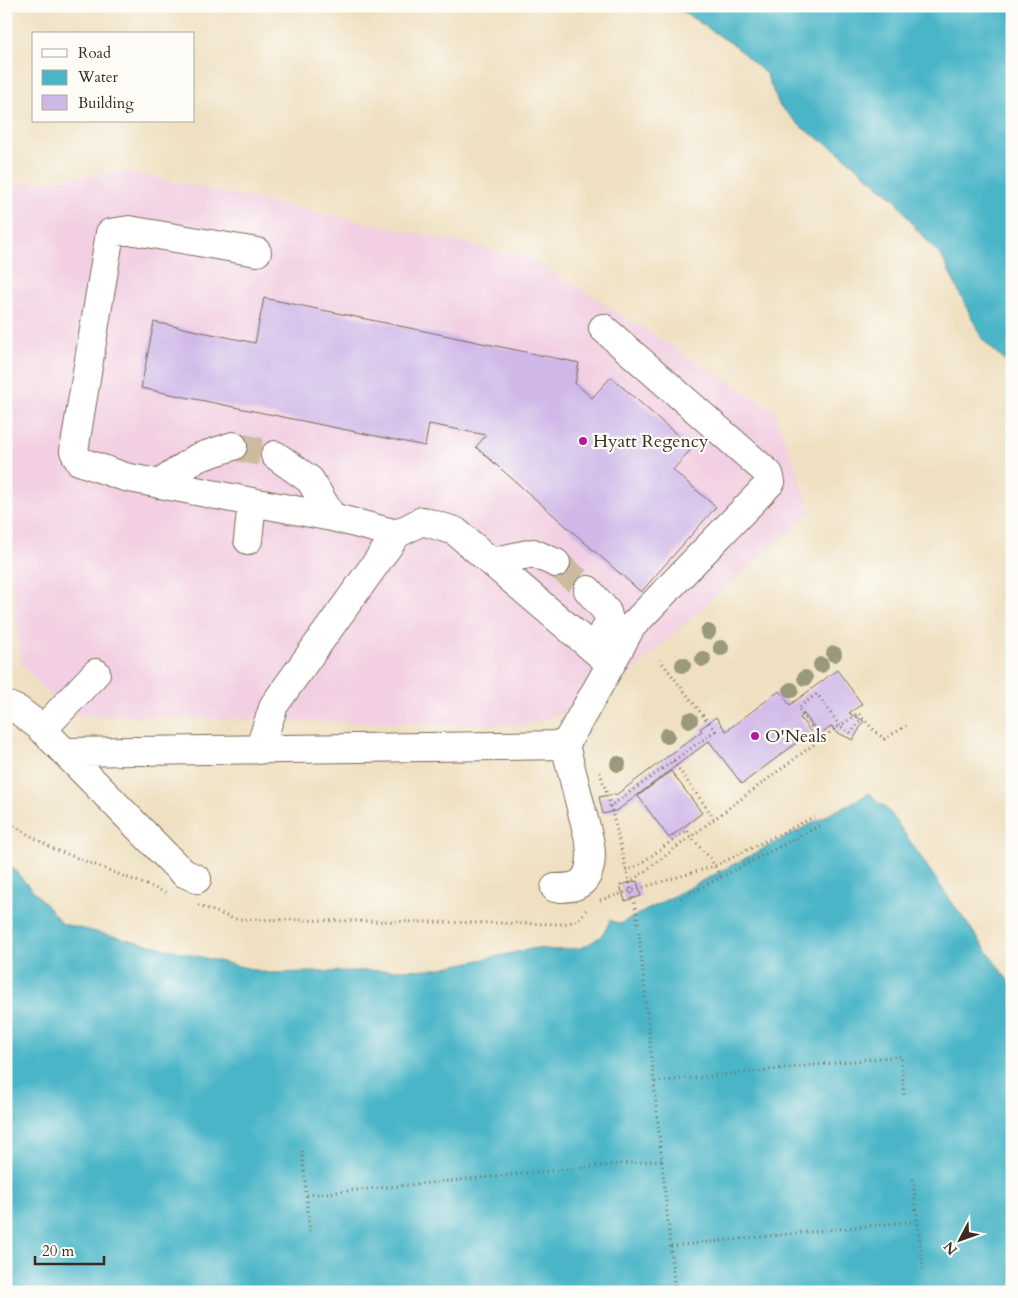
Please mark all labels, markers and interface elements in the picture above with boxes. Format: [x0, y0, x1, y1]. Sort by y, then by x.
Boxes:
legend [32, 32, 195, 122]
text: Road [78, 43, 111, 63]
text: Water [77, 67, 119, 87]
text: Building [78, 93, 134, 113]
place label: Hyatt Regency [593, 429, 709, 454]
marker: Hyatt Regency [577, 435, 589, 447]
place label: O'Neals [765, 724, 827, 749]
marker: O'Neals [749, 730, 761, 742]
north arrow [936, 1216, 986, 1266]
scale bar [35, 1233, 104, 1265]
text: N [939, 1237, 962, 1259]
text: 20 m [42, 1241, 74, 1261]

